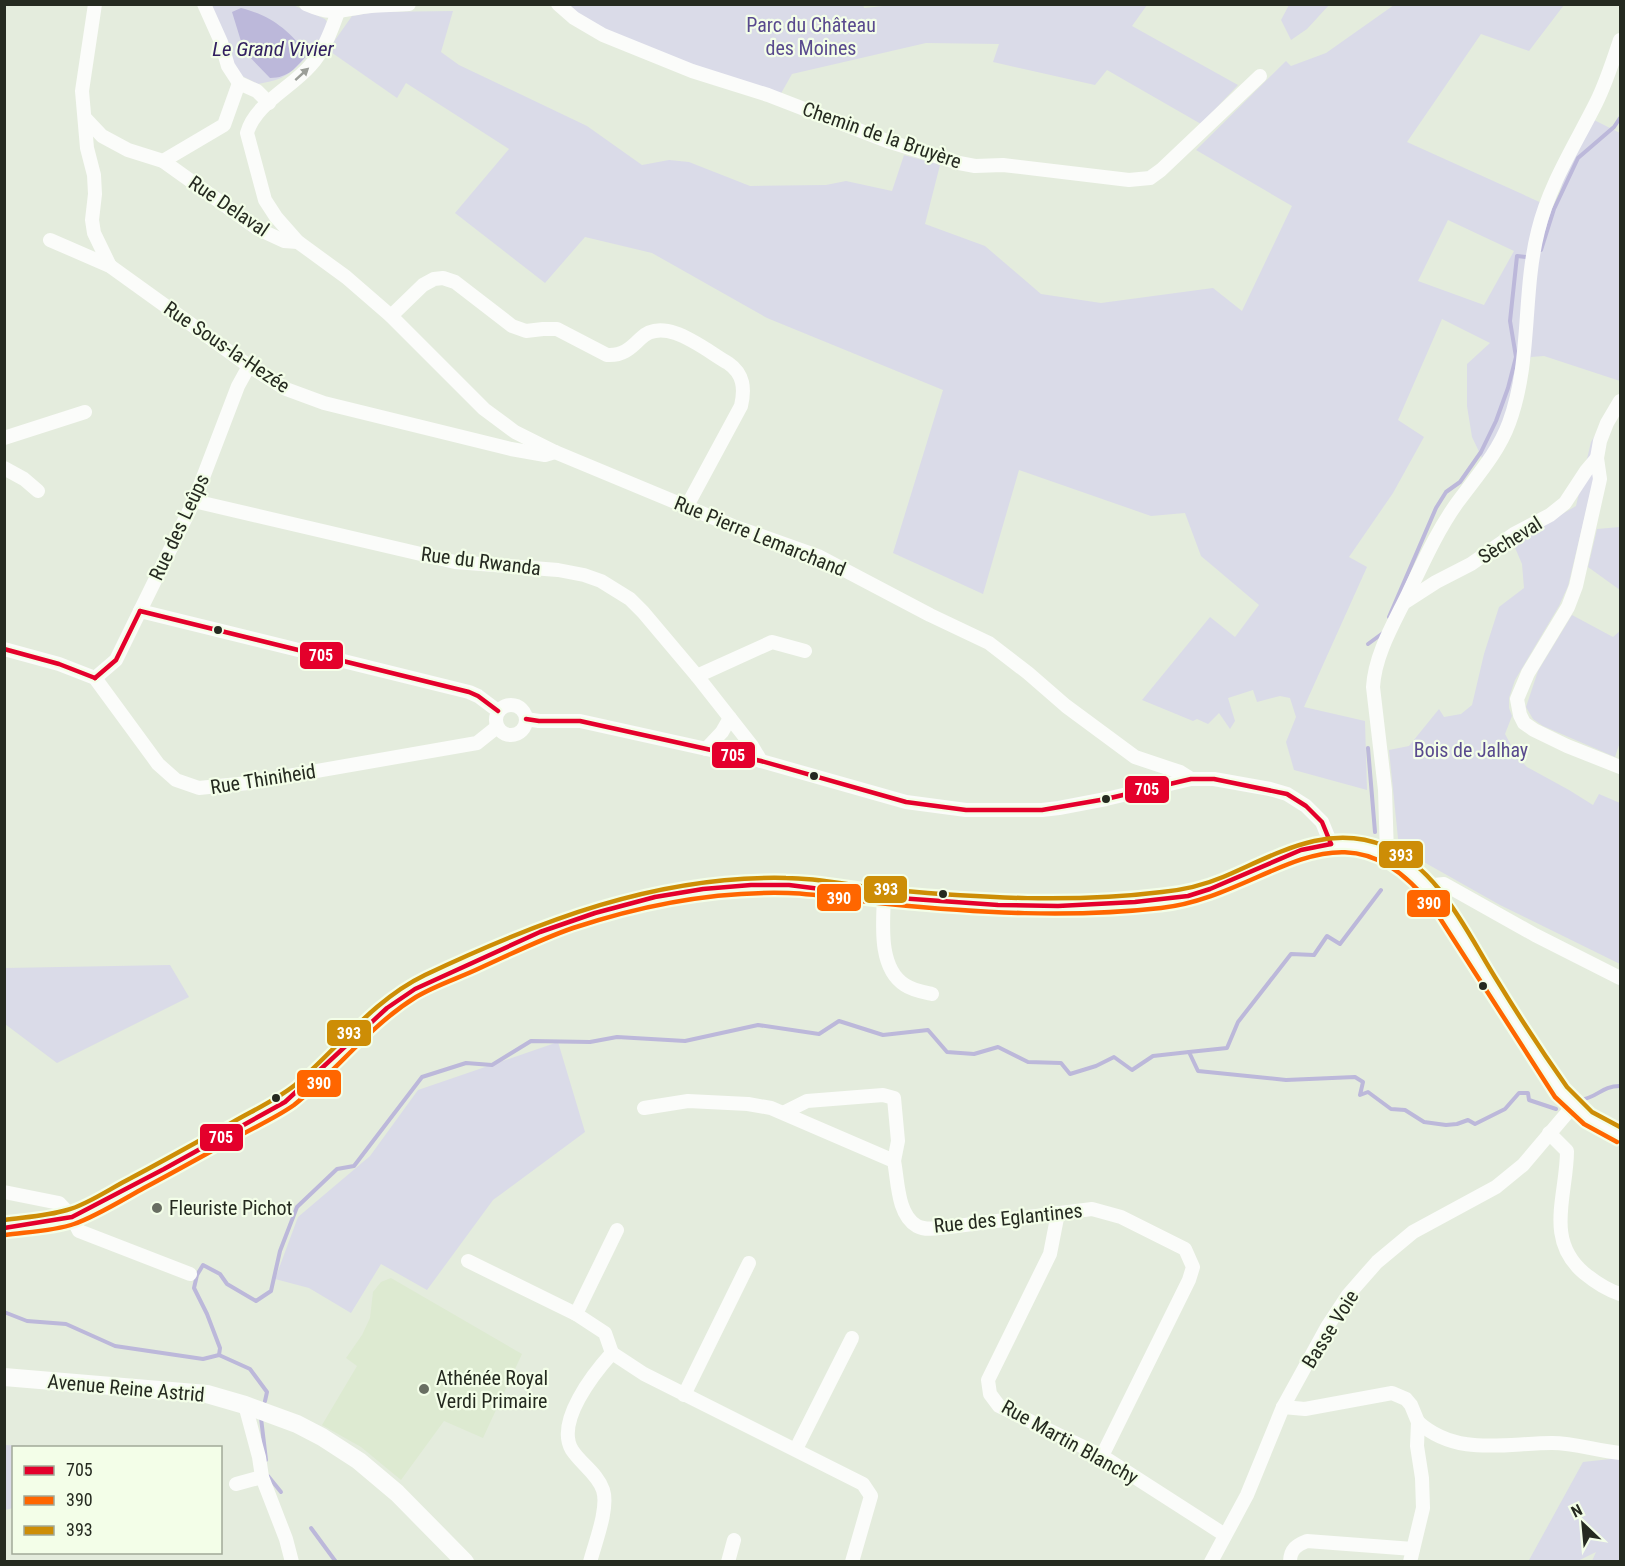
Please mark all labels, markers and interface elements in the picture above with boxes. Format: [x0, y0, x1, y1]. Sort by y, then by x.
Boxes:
park label: Parc du Château des Moines [746, 13, 876, 60]
water label: Le Grand Vivier [212, 37, 335, 61]
one-way arrow [294, 68, 309, 81]
street label: Chemin de la Bruyère [799, 97, 965, 173]
street label: Rue Delaval [184, 170, 274, 242]
street label: Rue Sous-la-Hezée [159, 296, 295, 398]
street label: Rue des Leûps [144, 470, 214, 584]
street label: Rue Pierre Lemarchand [671, 491, 849, 581]
street label: Sècheval [1474, 511, 1546, 569]
street label: Rue du Rwanda [420, 542, 542, 580]
unlabelled marker [212, 624, 224, 636]
line badge: 705 [299, 641, 344, 670]
text: 705 [309, 646, 333, 665]
park label: Bois de Jalhay [1414, 738, 1528, 762]
line badge: 705 [711, 741, 756, 769]
text: 705 [721, 746, 745, 765]
street label: Rue Thiniheid [209, 759, 317, 799]
unlabelled marker [808, 770, 820, 782]
line badge: 705 [1124, 775, 1170, 804]
text: 705 [1135, 780, 1159, 799]
unlabelled marker [1100, 793, 1112, 805]
line badge: 393 [1378, 840, 1424, 869]
text: 393 [1389, 846, 1413, 865]
line badge: 393 [863, 875, 908, 904]
text: 393 [874, 880, 898, 899]
line badge: 390 [816, 883, 862, 912]
unlabelled marker [937, 888, 949, 900]
text: 390 [827, 889, 851, 908]
line badge: 390 [1406, 889, 1451, 918]
text: 390 [1417, 894, 1441, 913]
unlabelled marker [1477, 980, 1489, 992]
line badge: 393 [326, 1019, 372, 1047]
text: 393 [337, 1024, 361, 1043]
line badge: 390 [296, 1069, 342, 1098]
text: 390 [307, 1074, 331, 1093]
unlabelled marker [270, 1092, 282, 1104]
line badge: 705 [199, 1123, 244, 1152]
text: 705 [209, 1128, 233, 1147]
place label: Fleuriste Pichot [169, 1196, 293, 1220]
street label: Rue des Eglantines [932, 1198, 1084, 1238]
marker: Fleuriste Pichot [150, 1201, 164, 1215]
street label: Basse Voie [1297, 1286, 1363, 1372]
place label: Athénée Royal Verdi Primaire [436, 1366, 548, 1413]
street label: Avenue Reine Astrid [46, 1369, 206, 1407]
marker: Athénée Royal Verdi Primaire [417, 1382, 431, 1396]
street label: Rue Martin Blanchy [998, 1395, 1142, 1489]
legend [12, 1446, 222, 1554]
text: 705 [66, 1459, 93, 1480]
text: 390 [66, 1489, 93, 1510]
north arrow [1553, 1494, 1613, 1554]
text: N [1568, 1500, 1585, 1522]
text: 393 [66, 1519, 93, 1540]

